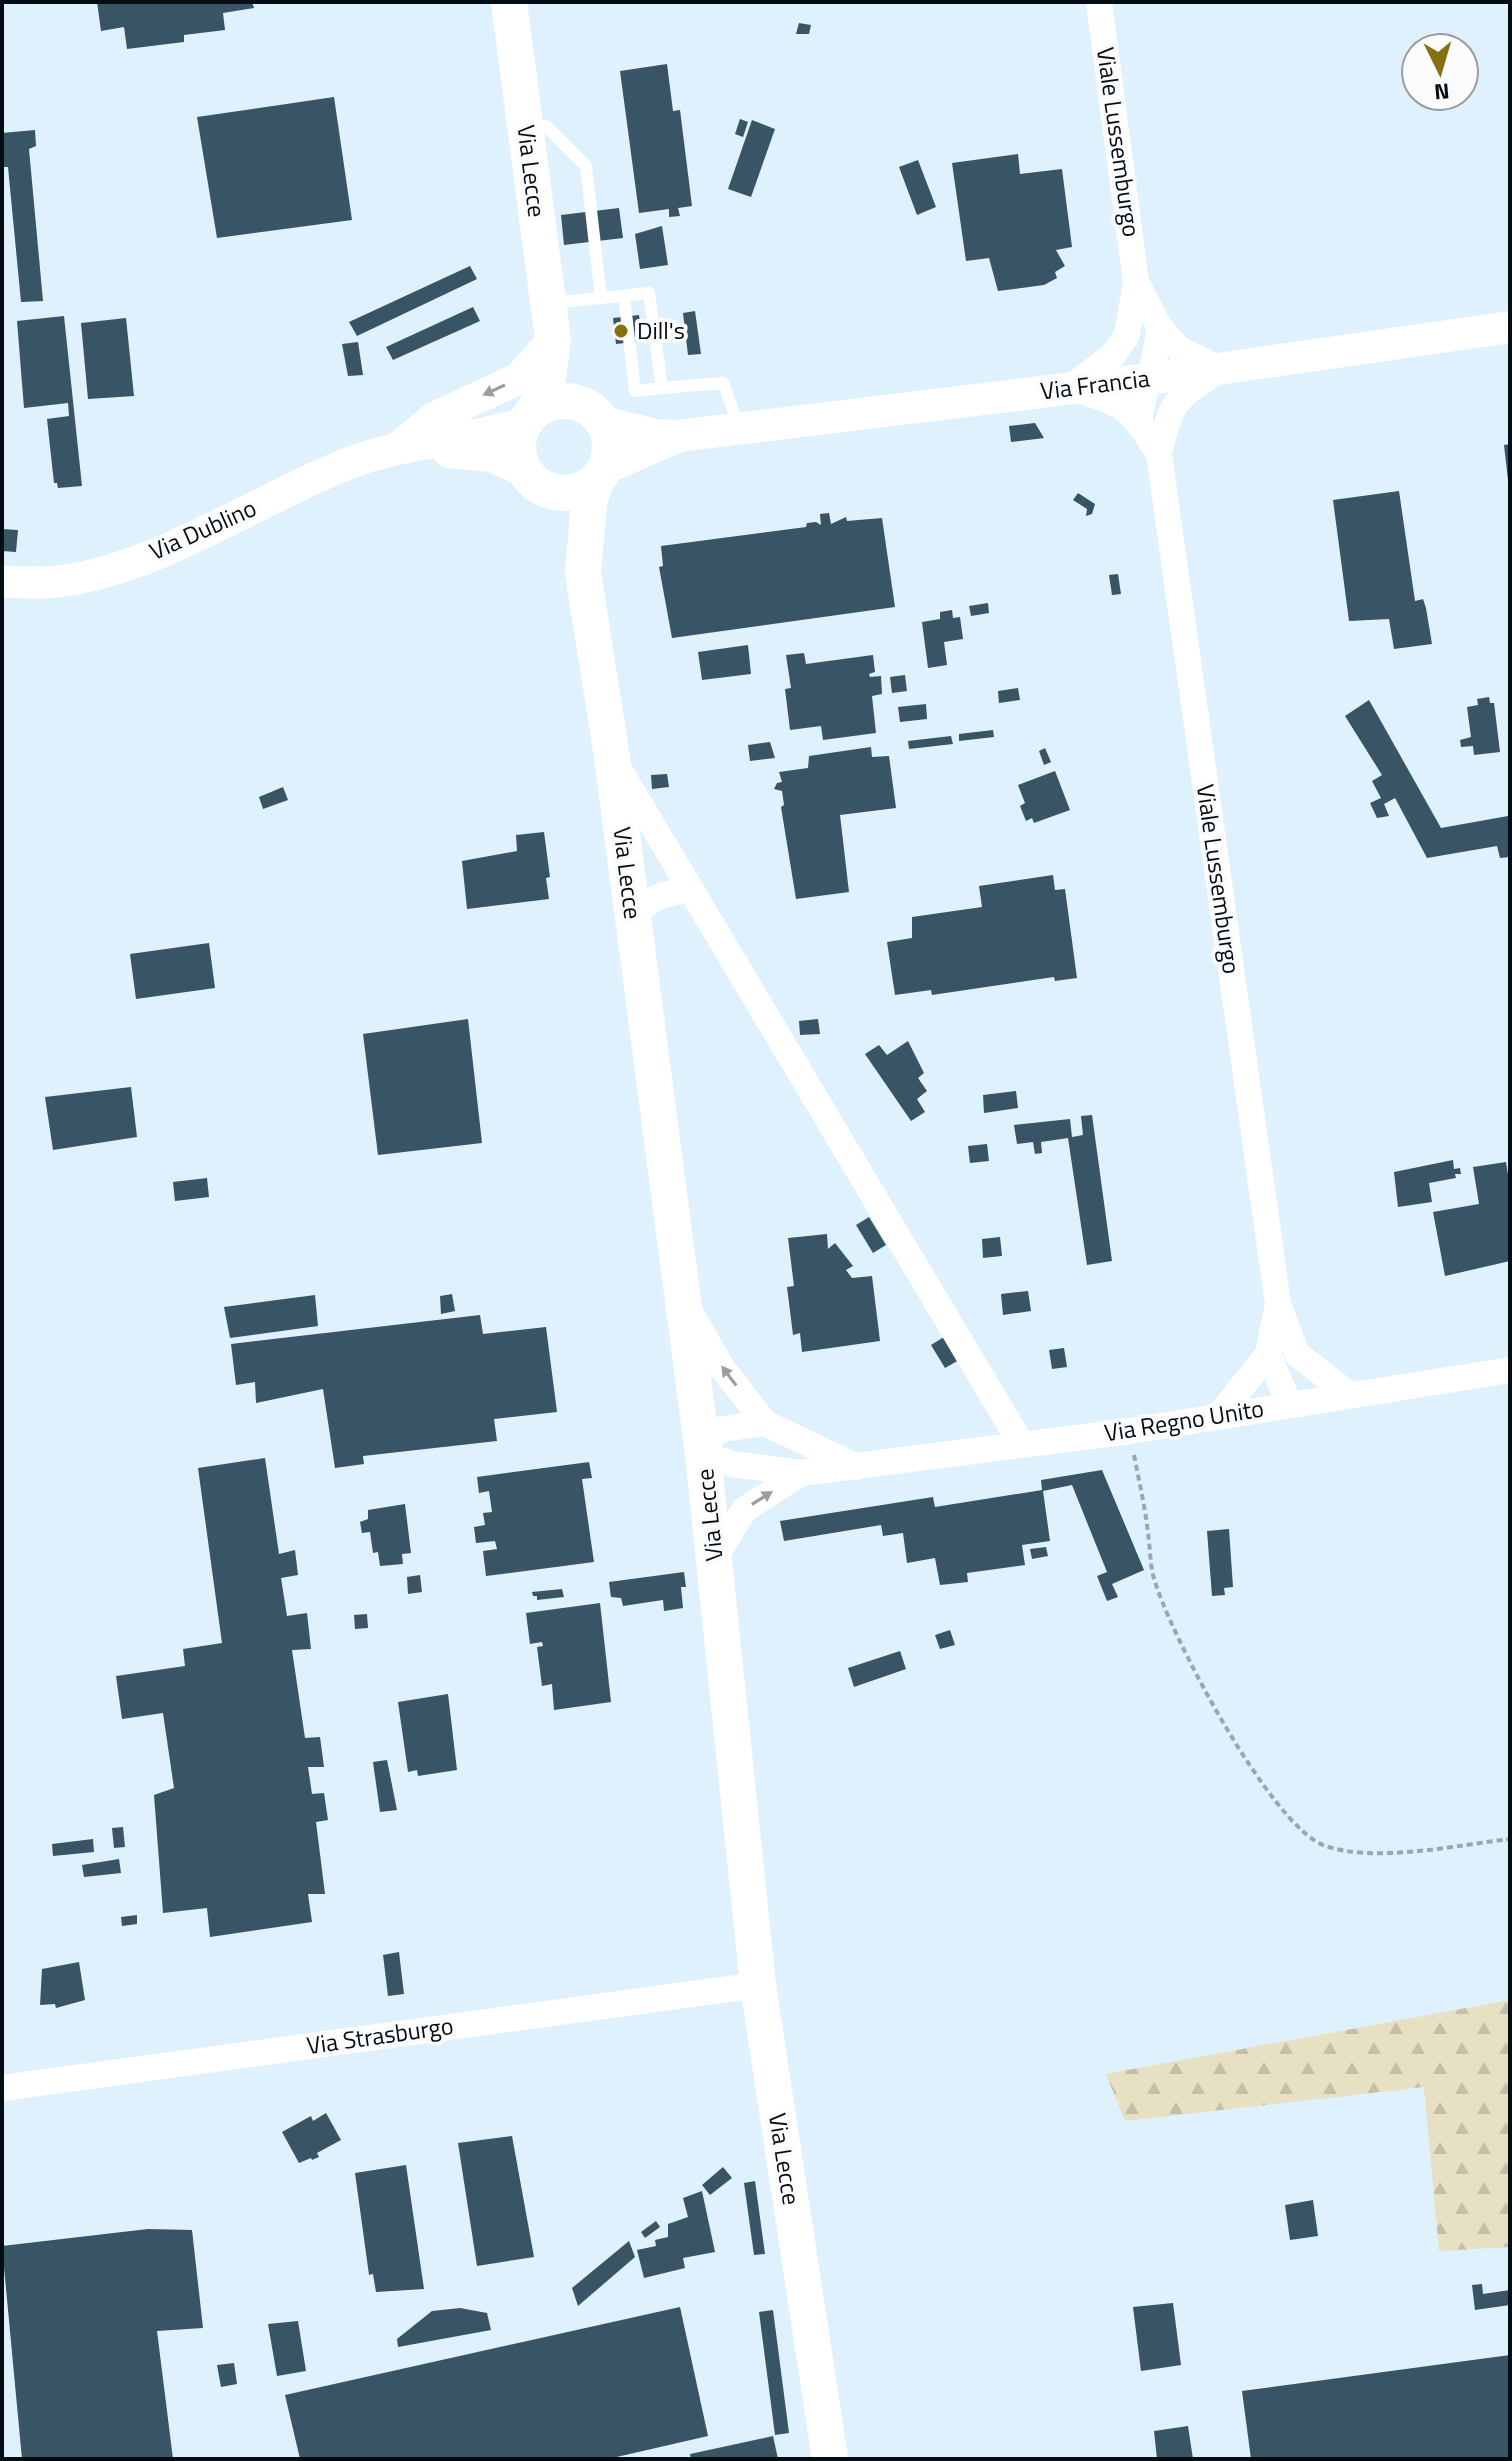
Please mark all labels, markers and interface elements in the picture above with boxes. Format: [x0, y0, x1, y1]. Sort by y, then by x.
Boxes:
north arrow [1400, 32, 1480, 112]
street label: Viale Lussemburgo [1088, 45, 1150, 239]
text: N [1433, 74, 1451, 110]
street label: Via Lecce [508, 123, 556, 219]
place label: Dill's [637, 312, 685, 348]
marker: Dill's [612, 322, 630, 340]
street label: Via Francia [1038, 359, 1151, 409]
one-way arrow [483, 383, 506, 397]
street label: Via Dublino [143, 490, 262, 569]
street label: Viale Lussemburgo [1188, 782, 1250, 976]
street label: Via Lecce [604, 825, 652, 921]
one-way arrow [721, 1365, 737, 1386]
street label: Via Regno Unito [1101, 1390, 1266, 1450]
street label: Via Lecce [686, 1467, 732, 1563]
one-way arrow [751, 1492, 773, 1506]
street label: Via Strasburgo [304, 2007, 456, 2063]
street label: Via Lecce [760, 2110, 810, 2207]

